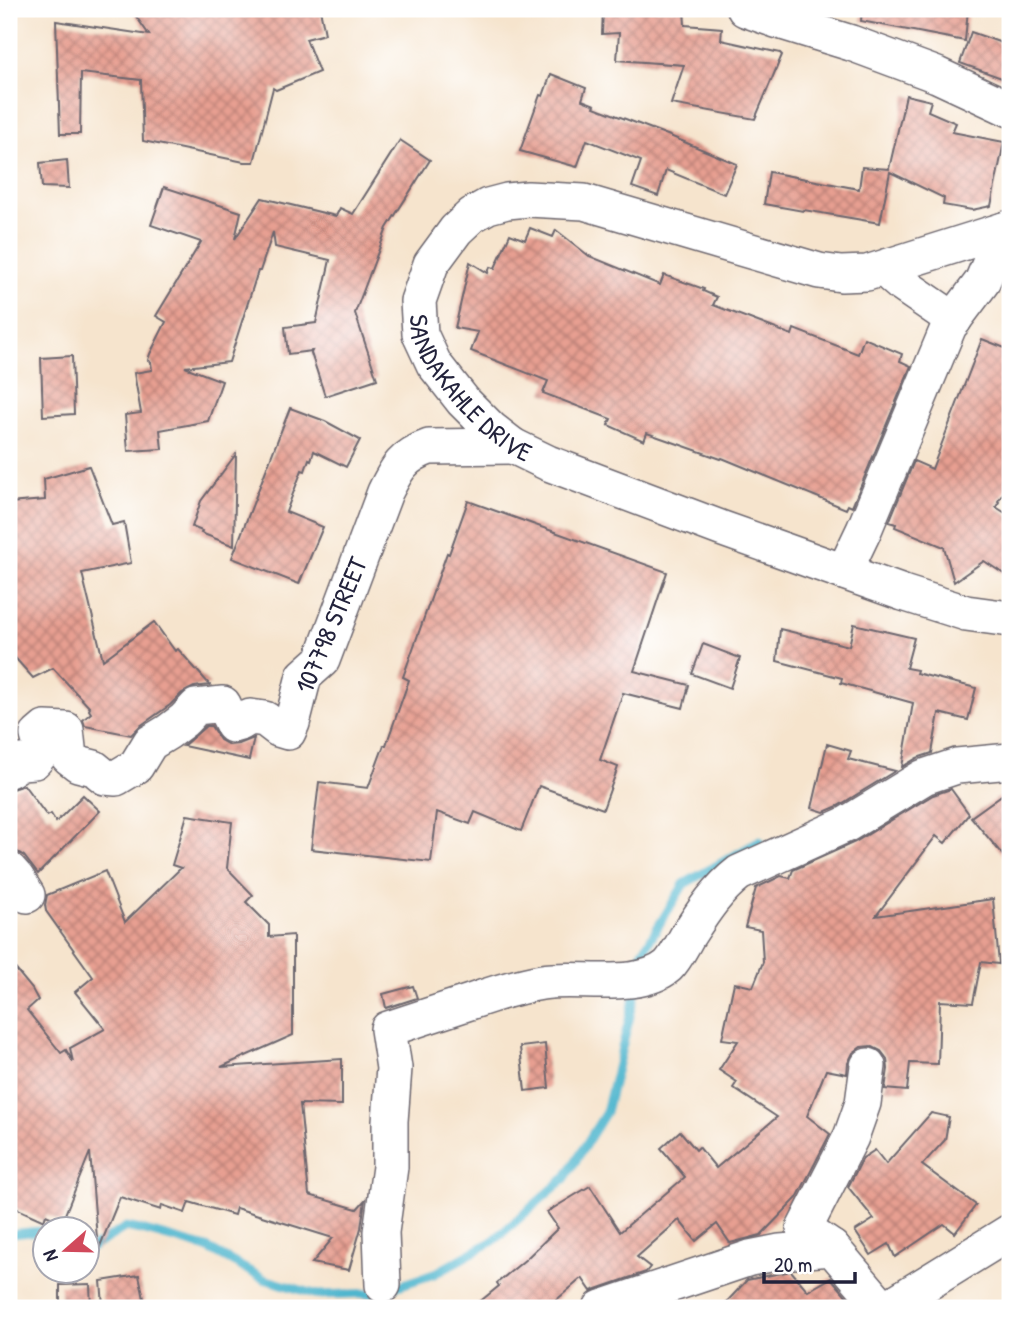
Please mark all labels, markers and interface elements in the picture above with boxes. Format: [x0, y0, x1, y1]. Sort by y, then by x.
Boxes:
street label: SANDAKAHLE DRIVE [402, 313, 538, 470]
street label: 107798 STREET [286, 551, 375, 698]
north arrow [32, 1216, 102, 1286]
scale bar [764, 1240, 855, 1284]
text: N [36, 1247, 64, 1265]
text: 20 m [774, 1250, 812, 1279]

